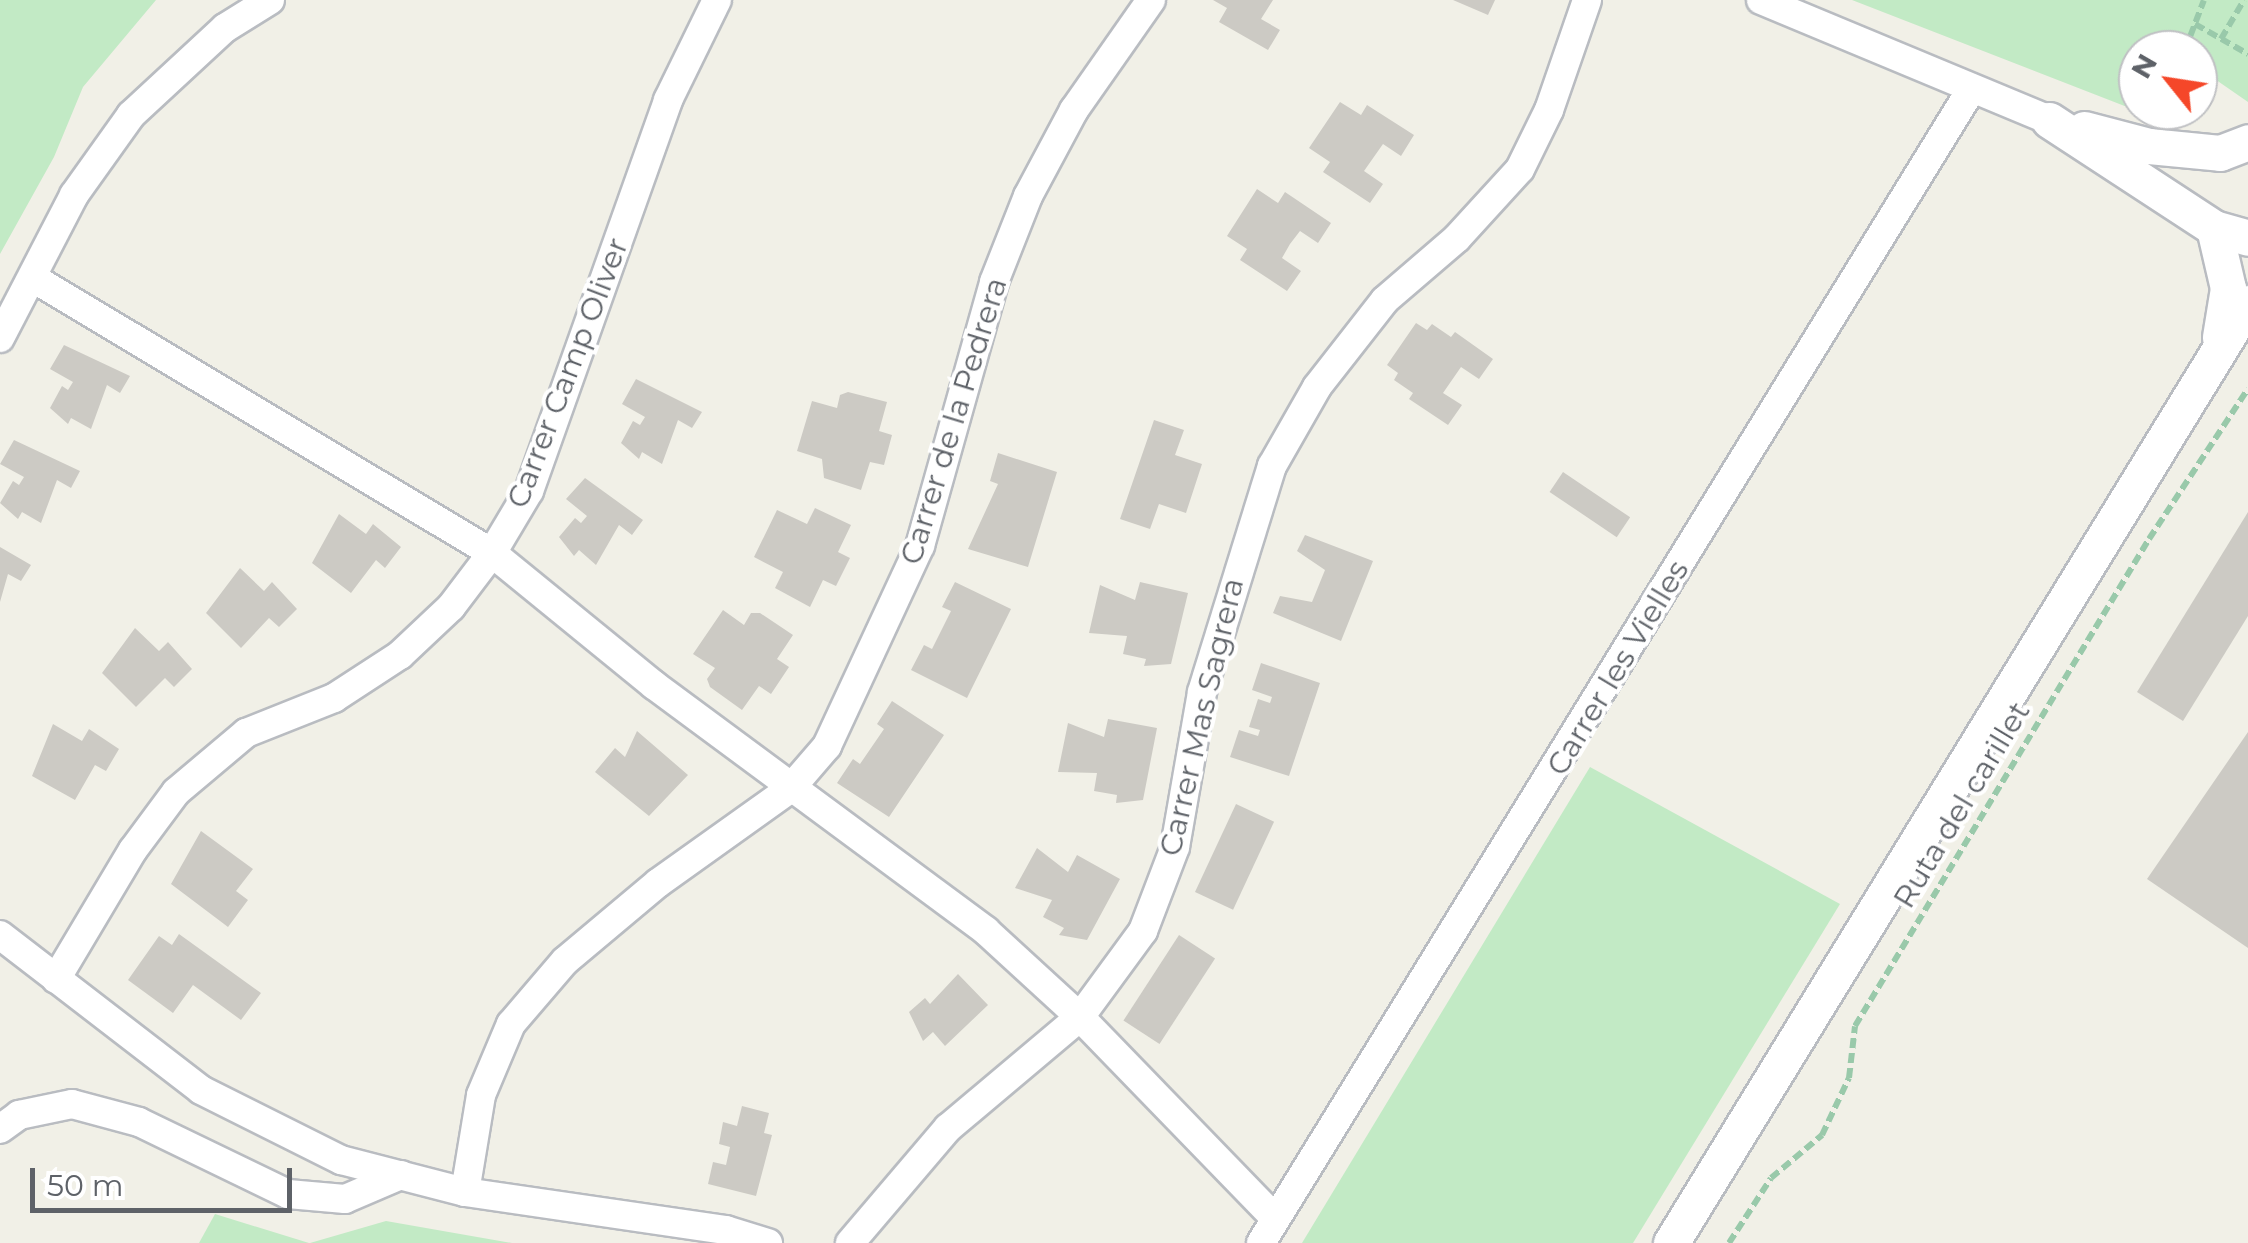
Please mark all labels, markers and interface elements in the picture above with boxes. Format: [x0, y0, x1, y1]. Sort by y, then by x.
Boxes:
north arrow [2118, 30, 2218, 130]
text: N [2123, 48, 2164, 84]
street label: Carrer Camp Oliver [500, 233, 636, 513]
street label: Carrer de la Pedrera [893, 273, 1015, 569]
street label: Carrer les Vielles [1540, 554, 1696, 782]
street label: Carrer Mas Sagrera [1153, 575, 1251, 859]
street label: Ruta del carillet [1886, 695, 2038, 915]
scale bar [35, 1148, 298, 1210]
text: 50 m [47, 1167, 124, 1204]

